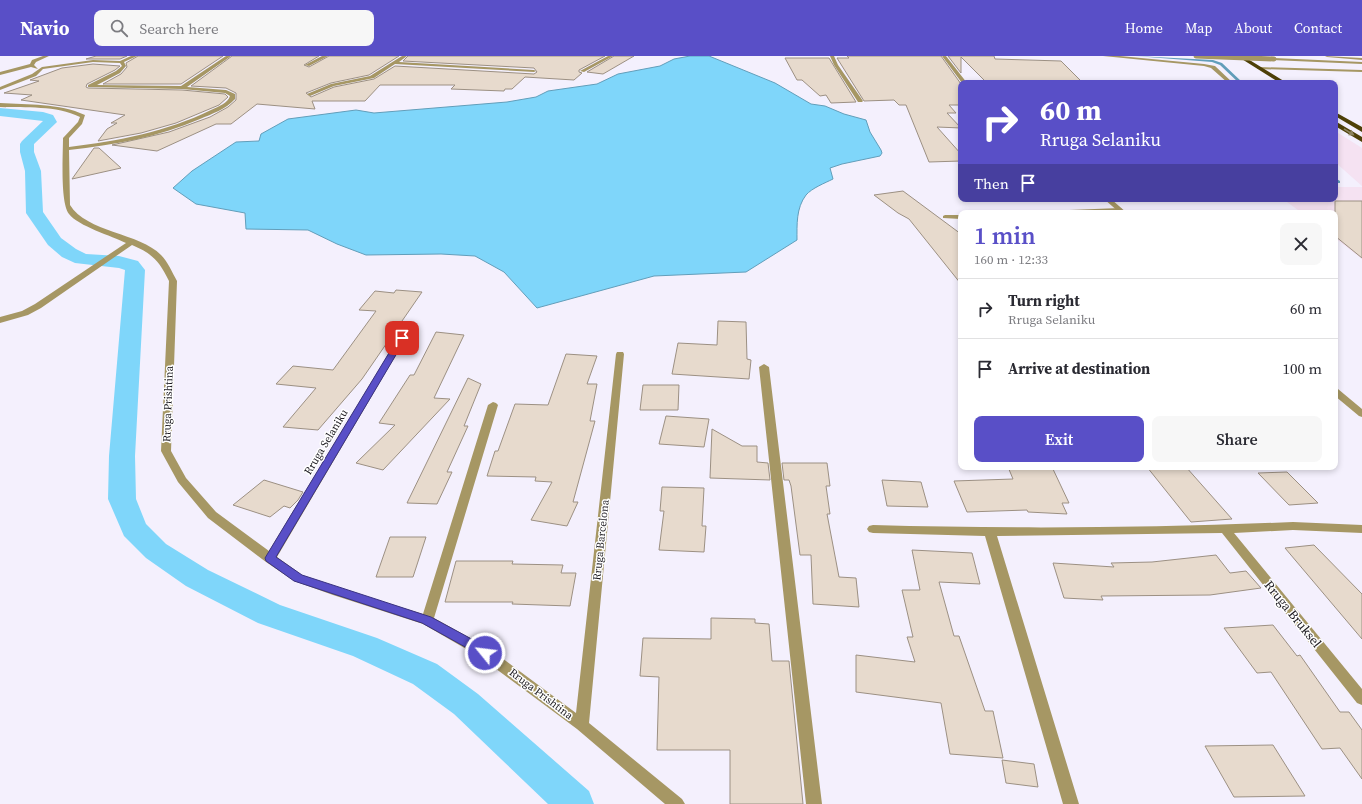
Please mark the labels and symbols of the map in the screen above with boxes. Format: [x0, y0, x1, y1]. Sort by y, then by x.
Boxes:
one-way arrow [1343, 128, 1354, 136]
pin [385, 321, 419, 355]
street label: Rruga Prishtina [159, 365, 177, 442]
street label: Rruga Selaniku [301, 406, 352, 478]
street label: Rruga Barcelona [589, 498, 613, 581]
street label: Rruga Bruksel [1261, 577, 1325, 651]
position arrow [464, 632, 506, 674]
street label: Rruga Prishtina [506, 665, 576, 723]

